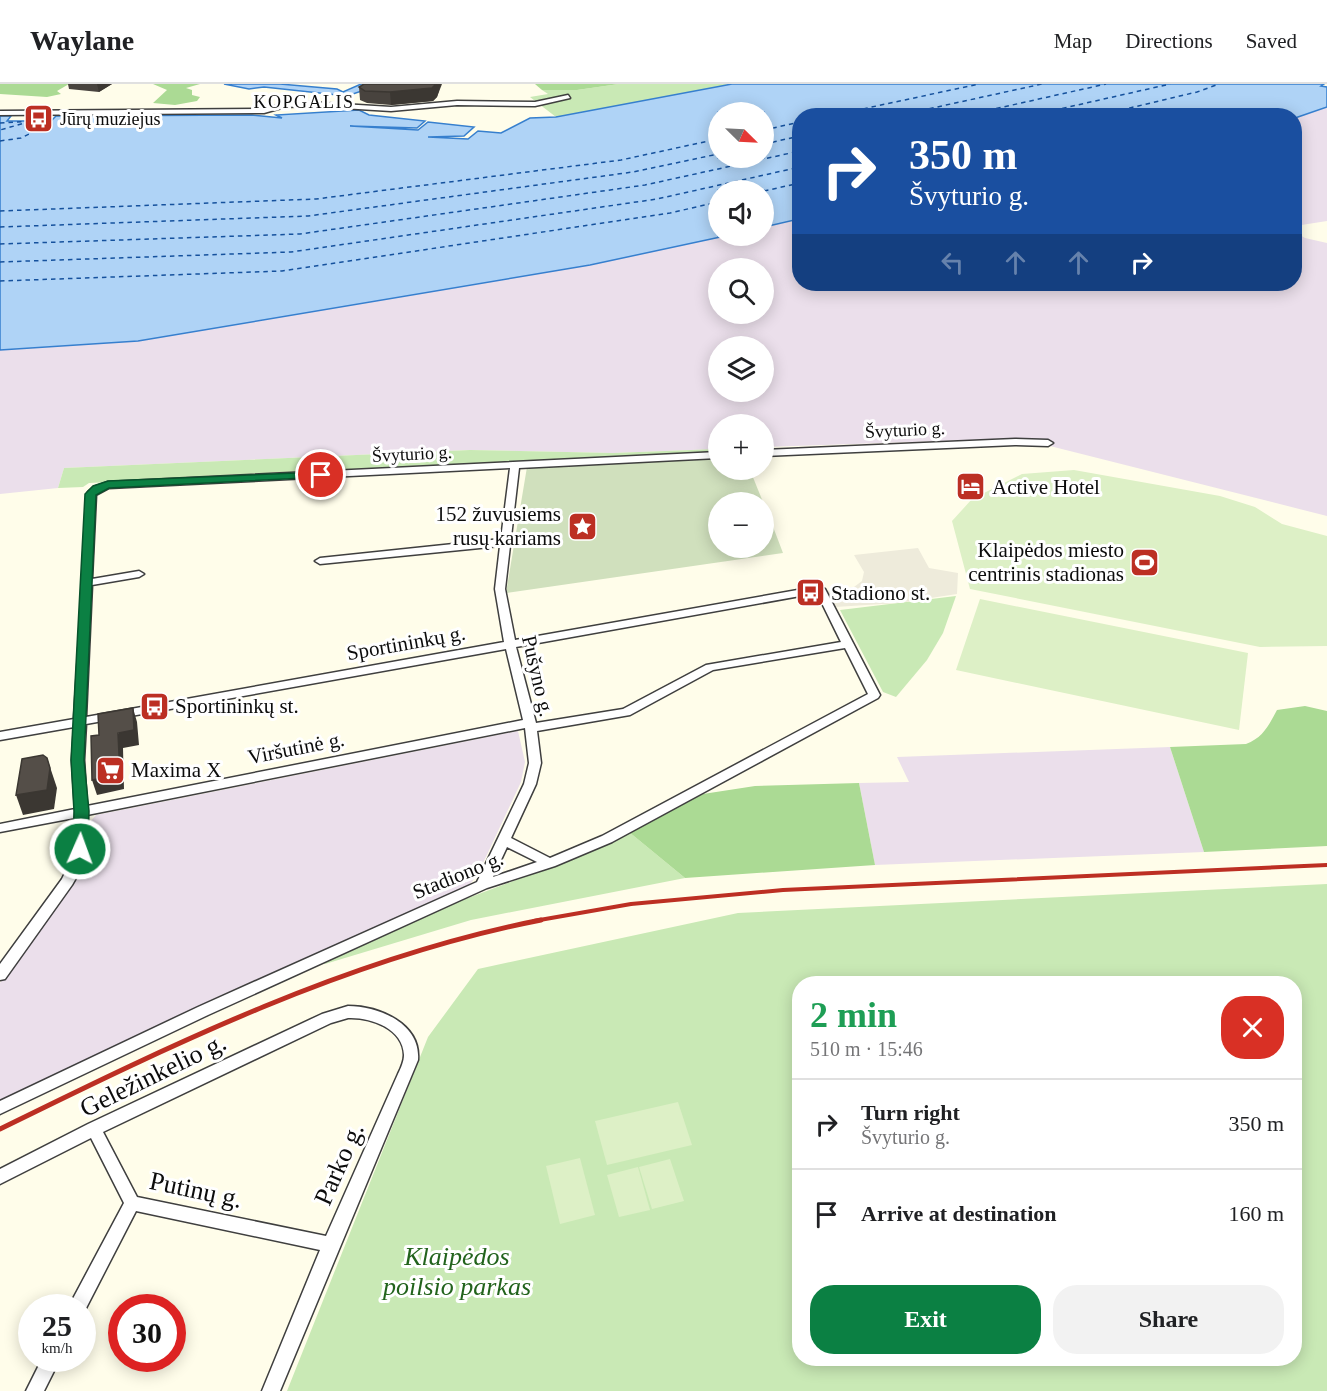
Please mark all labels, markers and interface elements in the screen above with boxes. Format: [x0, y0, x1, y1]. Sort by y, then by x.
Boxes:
text: Waylane [30, 25, 134, 56]
text: Map [1054, 29, 1092, 53]
text: Directions [1125, 29, 1213, 53]
text: Saved [1246, 29, 1297, 53]
district label: KOPGALIS [253, 92, 355, 112]
north arrow [708, 102, 774, 168]
map controls [708, 102, 774, 558]
bus stop icon: Jūrų muziejus [23, 103, 55, 135]
place label: Jūrų muziejus [60, 109, 161, 129]
icon: right [810, 132, 888, 210]
text: 350 m [909, 132, 1018, 178]
button: sound [708, 180, 774, 246]
text: Švyturio g. [909, 181, 1029, 211]
icon: left [936, 246, 969, 279]
icon: ahead [999, 246, 1032, 279]
icon: ahead [1062, 246, 1095, 279]
icon: right [1125, 246, 1158, 279]
button: search [708, 258, 774, 324]
button: layers [708, 336, 774, 402]
button: + [708, 414, 774, 480]
street label: Švyturio g. [864, 417, 945, 442]
street label: Švyturio g. [371, 441, 452, 466]
pin [295, 449, 346, 500]
icon: arrive [304, 458, 337, 491]
hotel icon: Active Hotel [955, 471, 987, 503]
place label: Active Hotel [992, 475, 1100, 499]
button: − [708, 492, 774, 558]
place label: 152 žuvusiems rusų kariams [436, 502, 561, 550]
place icon: 152 žuvusiems rusų kariams [566, 510, 598, 542]
place label: Klaipėdos miesto centrinis stadionas [968, 538, 1124, 586]
sports icon: Klaipėdos miesto centrinis stadionas [1129, 546, 1161, 578]
bus stop icon: Stadiono st. [794, 577, 826, 609]
place label: Stadiono st. [831, 581, 930, 605]
street label: Sportininkų g. [345, 621, 467, 665]
street label: Pušyno g. [517, 633, 559, 719]
bus stop icon: Sportininkų st. [138, 690, 170, 722]
place label: Sportininkų st. [175, 694, 299, 718]
street label: Viršutinė g. [246, 727, 346, 769]
supermarket icon: Maxima X [94, 754, 126, 786]
place label: Maxima X [131, 758, 221, 782]
position arrow [48, 817, 112, 881]
street label: Stadiono g. [409, 846, 507, 904]
text: 2 min [810, 995, 897, 1035]
button: close [1221, 996, 1284, 1059]
street label: Geležinkelio g. [75, 1027, 231, 1123]
text: 510 m · 15:46 [810, 1038, 923, 1060]
text: Turn right [861, 1100, 960, 1125]
icon: right [810, 1108, 843, 1141]
text: 350 m [1228, 1111, 1284, 1136]
street label: Parko g. [308, 1119, 370, 1209]
text: Švyturio g. [861, 1126, 950, 1148]
street label: Putinų g. [147, 1166, 245, 1214]
icon: arrive [810, 1198, 843, 1231]
text: Arrive at destination [861, 1201, 1057, 1226]
text: 160 m [1228, 1201, 1284, 1226]
park label: Klaipėdos poilsio parkas [381, 1242, 531, 1301]
button: Exit [810, 1285, 1041, 1354]
button: Share [1053, 1285, 1284, 1354]
speed limit sign: 30 [108, 1294, 186, 1372]
text: 25 [42, 1309, 72, 1342]
text: km/h [42, 1340, 72, 1356]

